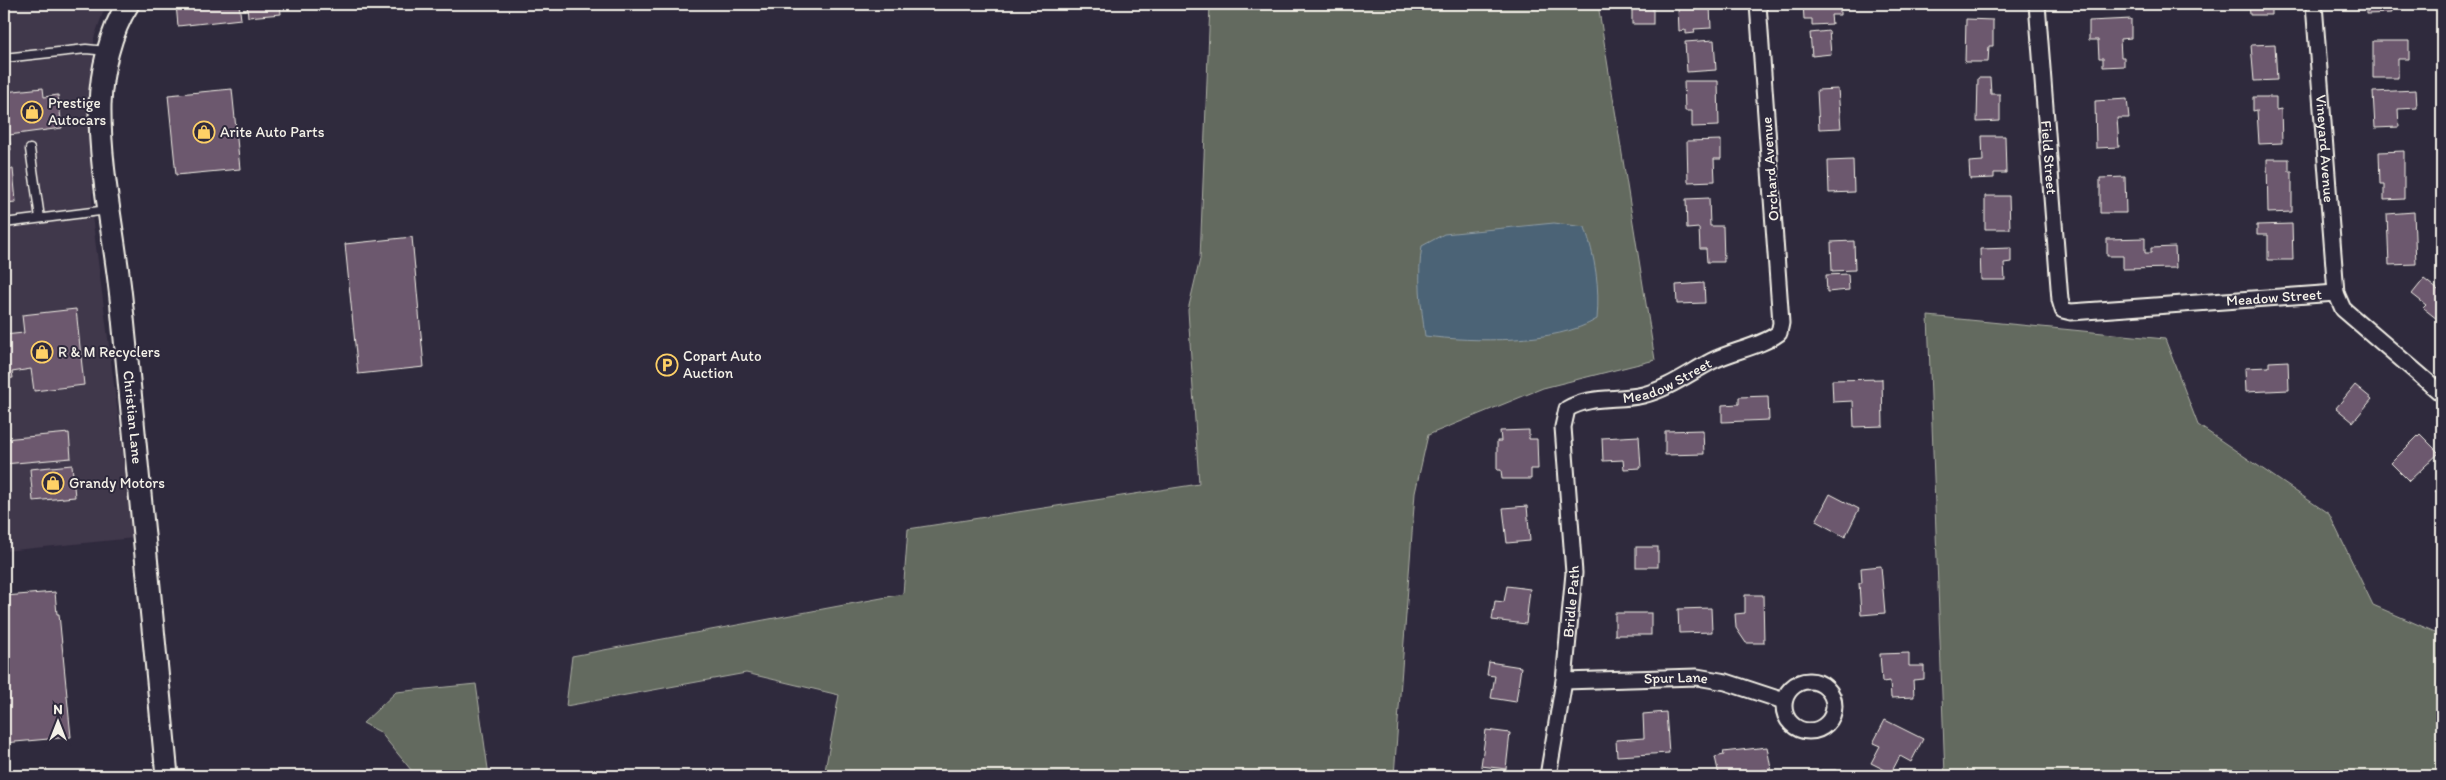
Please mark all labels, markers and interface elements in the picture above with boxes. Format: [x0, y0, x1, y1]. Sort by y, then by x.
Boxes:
place label: Prestige Autocars [48, 94, 107, 129]
street label: Vineyard Avenue [2312, 94, 2338, 203]
shop icon: Prestige Autocars [20, 100, 44, 124]
street label: Orchard Avenue [1757, 116, 1783, 222]
shop icon: Arite Auto Parts [192, 120, 216, 144]
street label: Field Street [2037, 120, 2061, 196]
place label: Arite Auto Parts [220, 123, 325, 141]
street label: Meadow Street [2225, 285, 2323, 310]
shop icon: R & M Recyclers [30, 340, 54, 364]
place label: R & M Recyclers [58, 343, 161, 361]
place label: Copart Auto Auction [683, 347, 762, 382]
parking icon: Copart Auto Auction [655, 353, 679, 377]
street label: Meadow Street [1622, 354, 1715, 407]
street label: Christian Lane [119, 370, 146, 465]
shop icon: Grandy Motors [41, 471, 65, 495]
place label: Grandy Motors [69, 474, 165, 492]
street label: Bridle Path [1559, 565, 1583, 638]
street label: Spur Lane [1643, 668, 1710, 688]
north arrow [32, 698, 82, 748]
text: N [53, 701, 63, 718]

